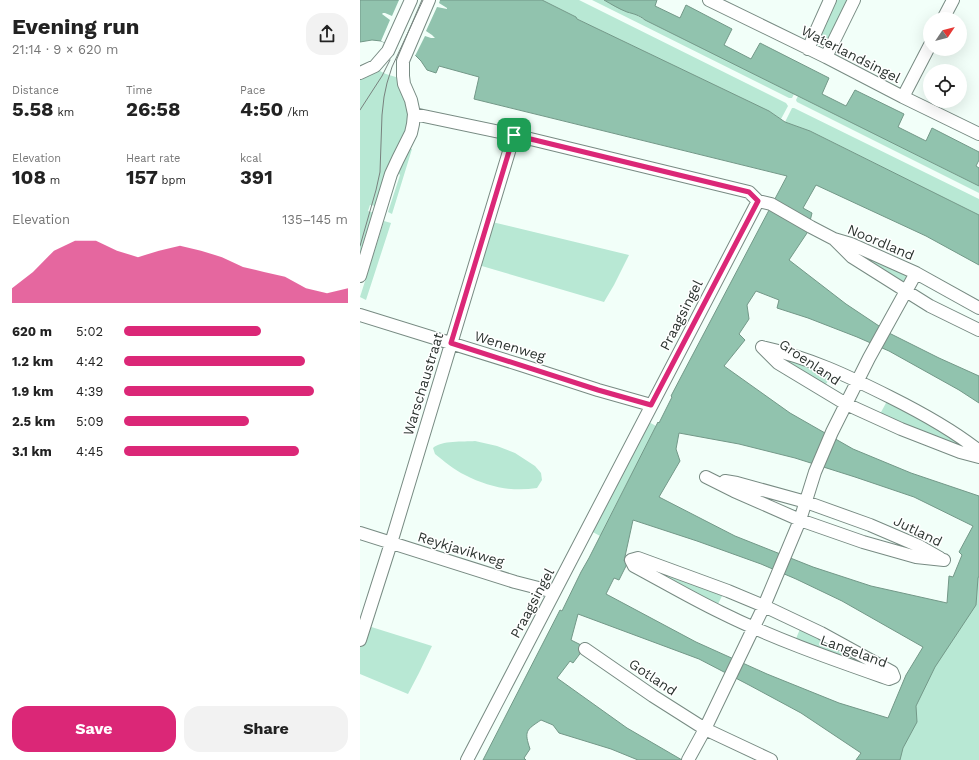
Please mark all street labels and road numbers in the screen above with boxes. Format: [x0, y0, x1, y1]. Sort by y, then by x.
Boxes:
street label: Waterlandsingel [799, 22, 904, 86]
street label: Noordland [845, 221, 917, 263]
street label: Praagsingel [656, 276, 706, 353]
street label: Wenenweg [473, 328, 548, 365]
street label: Warschaustraat [400, 330, 446, 437]
street label: Groenland [776, 336, 844, 388]
street label: Jutland [891, 512, 945, 550]
street label: Reykjavikweg [416, 528, 507, 570]
street label: Praagsingel [507, 565, 557, 641]
street label: Langeland [818, 631, 890, 671]
street label: Gotland [626, 655, 680, 699]

